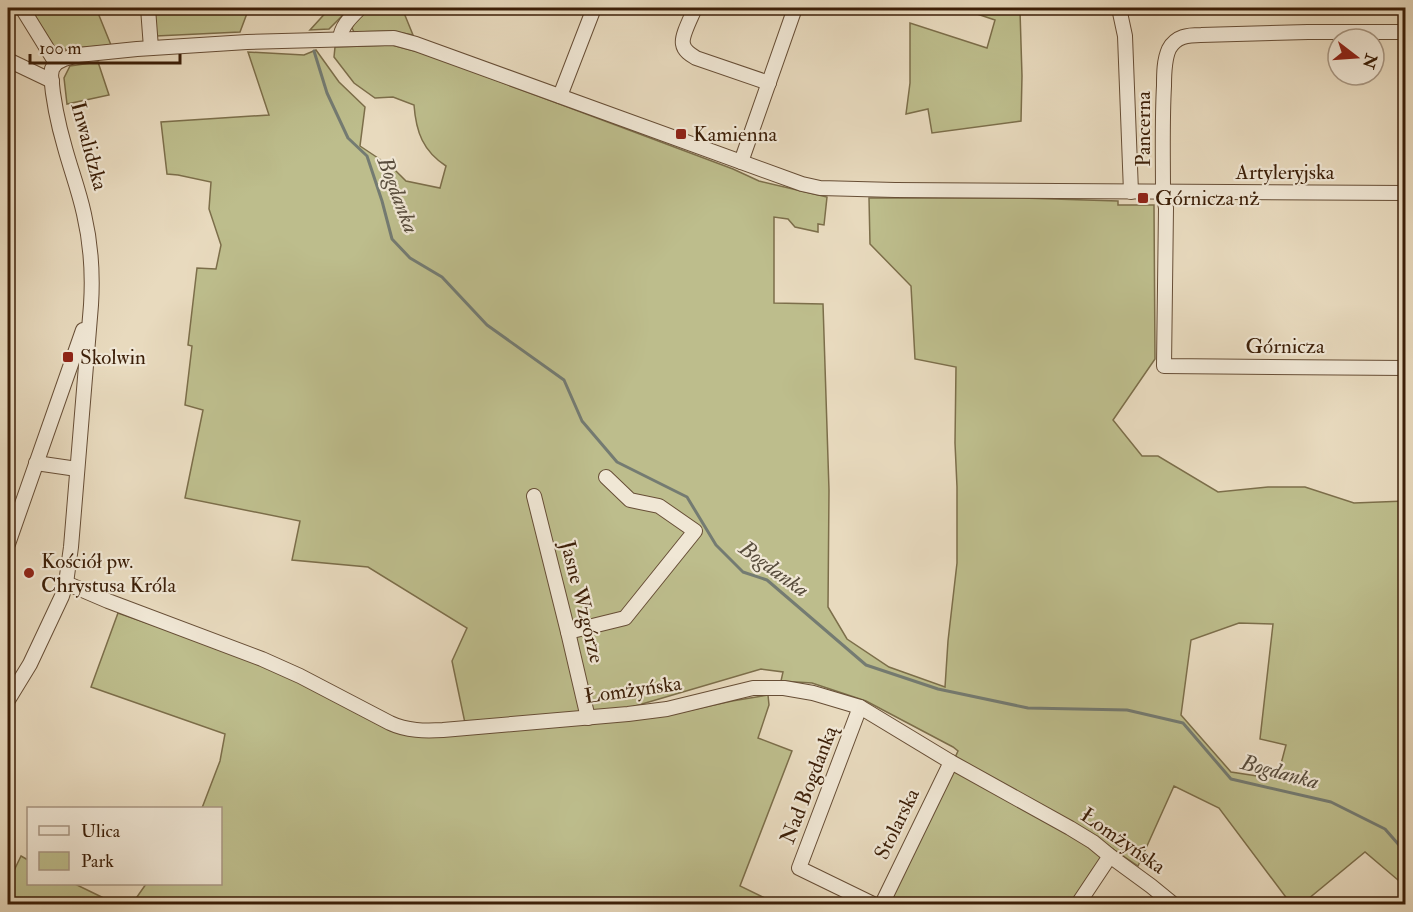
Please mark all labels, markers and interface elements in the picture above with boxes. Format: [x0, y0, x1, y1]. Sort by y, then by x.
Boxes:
scale bar [30, 27, 180, 65]
north arrow [1326, 27, 1386, 87]
text: 100 m [39, 37, 82, 60]
text: N [1358, 50, 1381, 72]
street label: Pancerna [1130, 91, 1157, 167]
street label: Inwalidzka [64, 99, 114, 194]
place label: Kamienna [693, 121, 778, 148]
marker: Kamienna [674, 127, 688, 141]
water label: Bogdanka [370, 152, 425, 237]
street label: Artyleryjska [1235, 159, 1335, 186]
place label: Górnicza nż [1155, 185, 1260, 212]
marker: Górnicza nż [1136, 191, 1150, 205]
street label: Górnicza [1245, 333, 1325, 360]
place label: Skolwin [80, 344, 146, 371]
marker: Skolwin [61, 350, 75, 364]
water label: Bogdanka [733, 534, 814, 604]
street label: Jasne Wzgórze [554, 537, 610, 666]
place label: Kościół pw. Chrystusa Króla [41, 548, 176, 599]
marker: Kościół pw. Chrystusa Króla [22, 566, 36, 580]
street label: Łomżyńska [583, 670, 684, 710]
street label: Nad Bogdanką [774, 721, 844, 848]
water label: Bogdanka [1237, 748, 1322, 796]
street label: Stolarska [868, 784, 926, 864]
street label: Łomżyńska [1075, 802, 1171, 880]
legend [27, 807, 222, 885]
text: Ulica [81, 820, 121, 843]
text: Park [81, 850, 114, 873]

